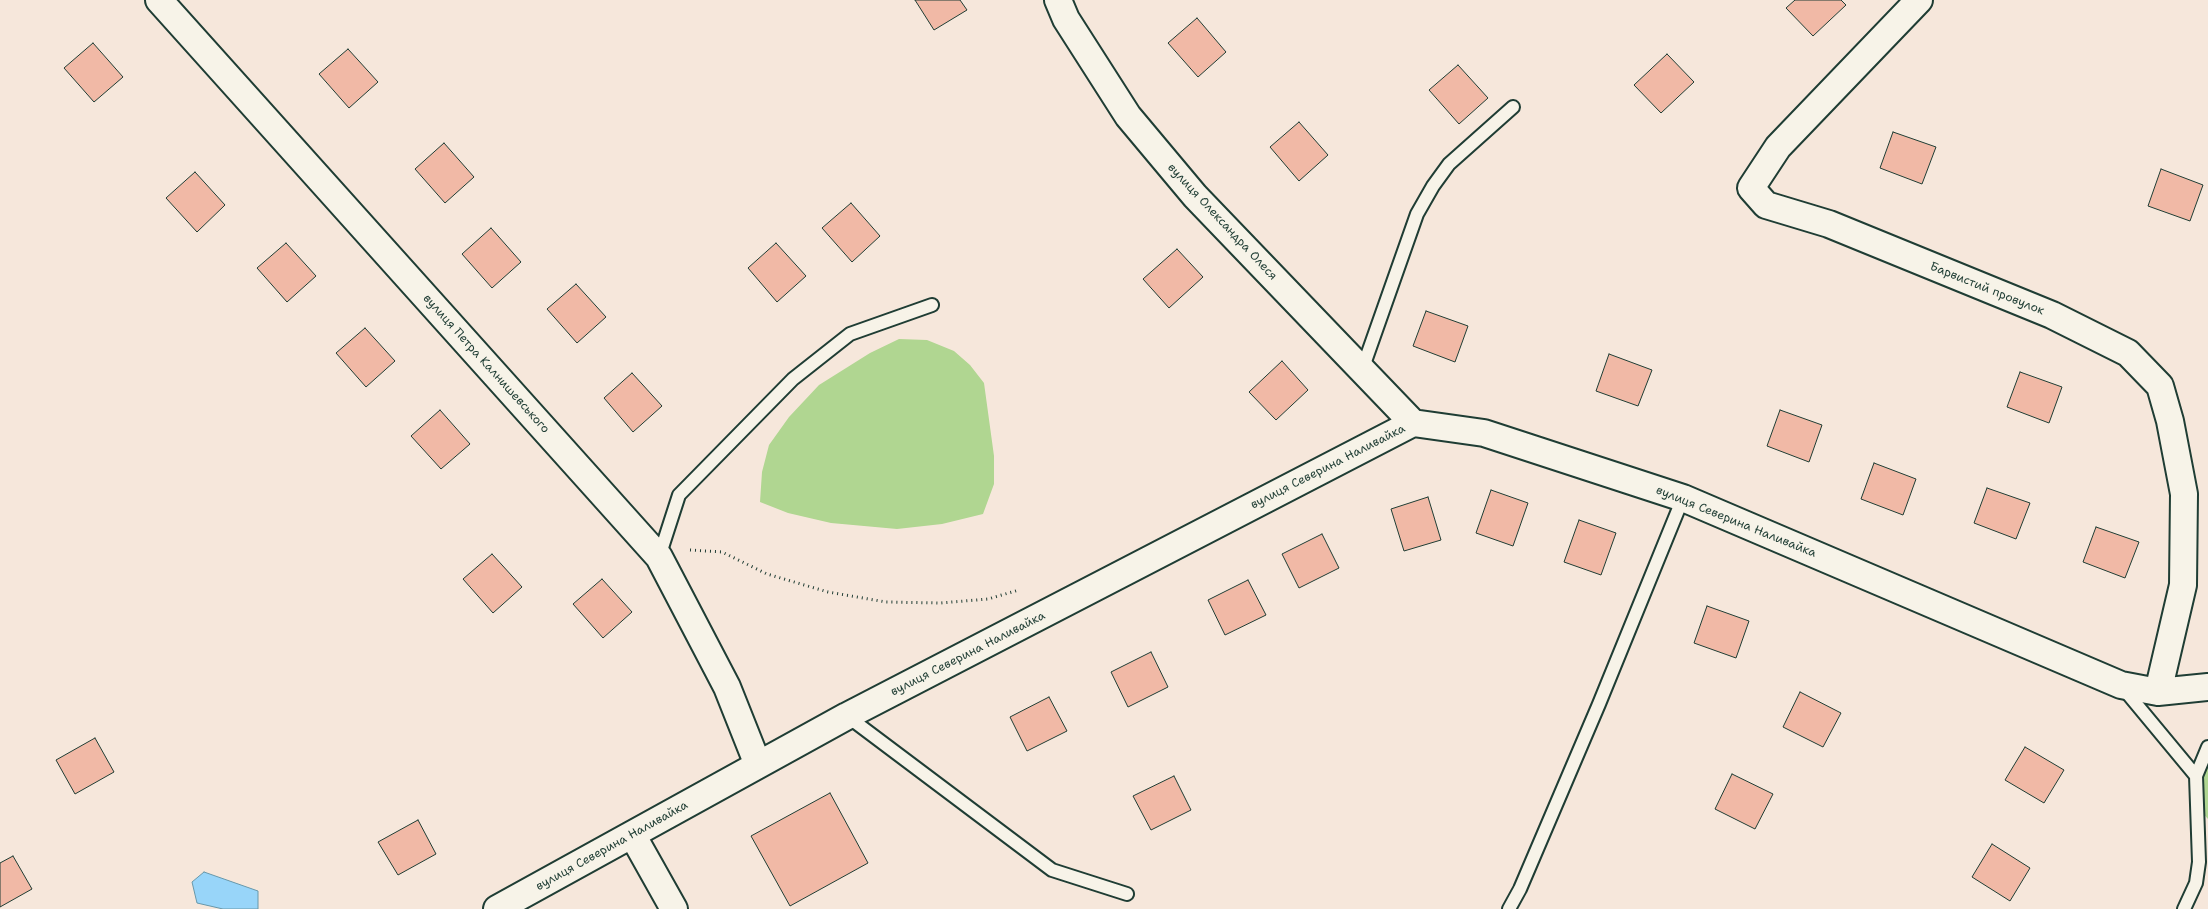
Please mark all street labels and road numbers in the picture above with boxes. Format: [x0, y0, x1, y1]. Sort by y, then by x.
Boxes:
street label: вулиця Олександра Олеся [1164, 161, 1280, 283]
street label: Барвистий провулок [1928, 260, 2046, 318]
street label: вулиця Петра Калнишевського [420, 292, 552, 436]
street label: вулиця Северина Наливайка [1248, 422, 1408, 512]
street label: вулиця Северина Наливайка [1654, 483, 1818, 561]
street label: вулиця Северина Наливайка [888, 609, 1048, 699]
street label: вулиця Северина Наливайка [533, 798, 691, 894]

